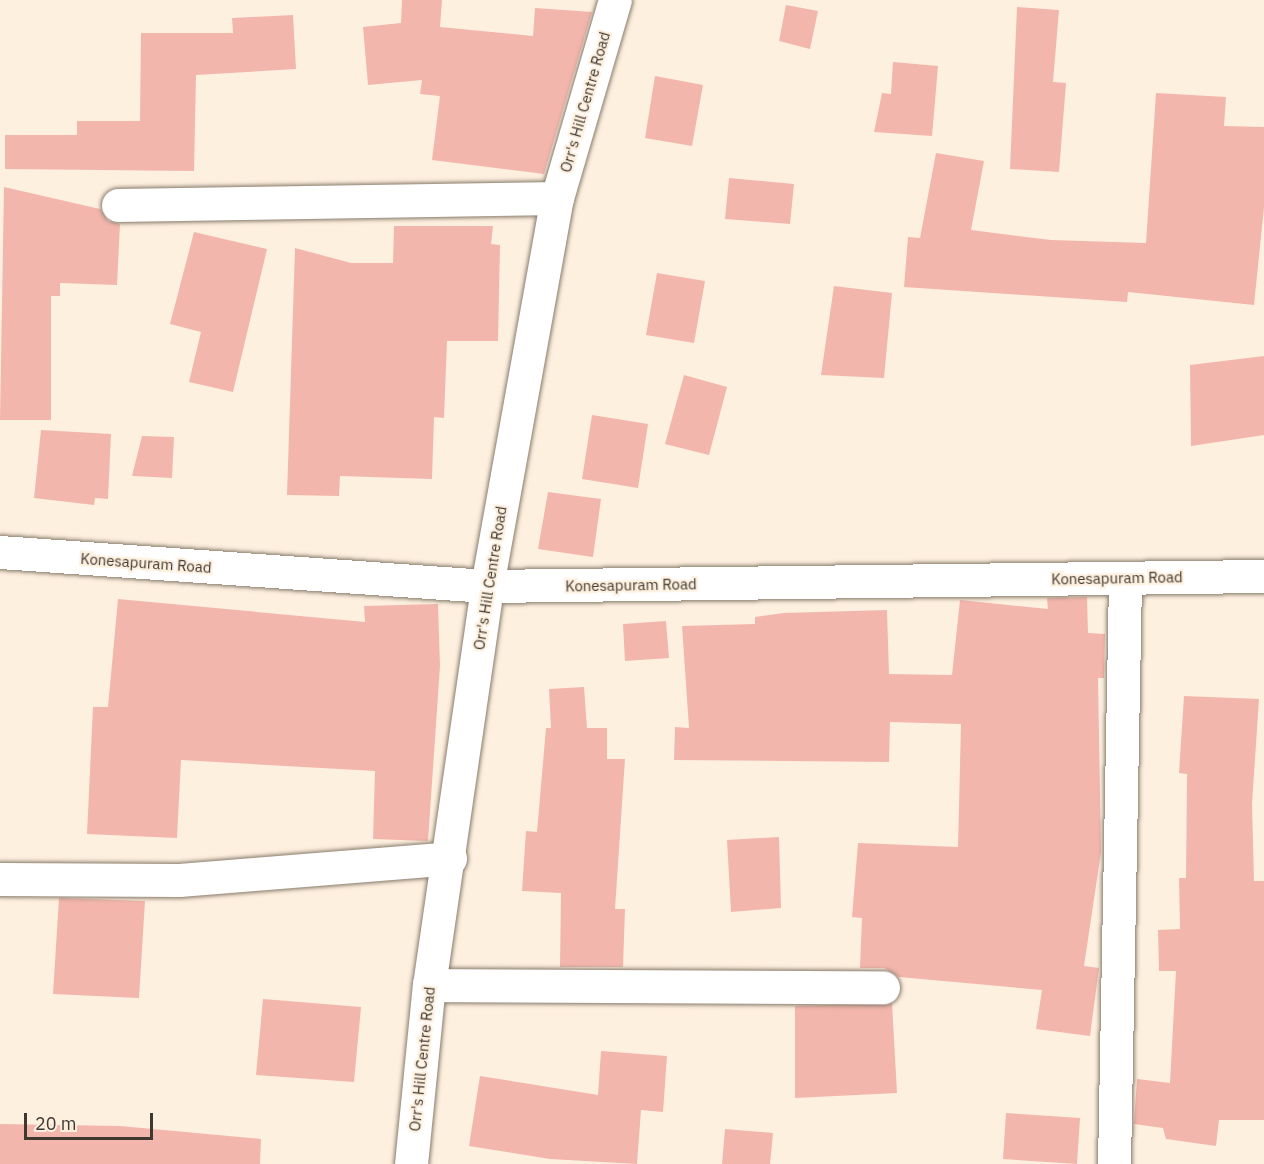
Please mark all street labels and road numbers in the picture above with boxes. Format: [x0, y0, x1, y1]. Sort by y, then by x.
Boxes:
street label: Orr's Hill Centre Road [556, 30, 614, 174]
street label: Orr's Hill Centre Road [470, 505, 510, 651]
street label: Konesapuram Road [80, 549, 212, 577]
street label: Konesapuram Road [1051, 568, 1183, 588]
street label: Konesapuram Road [565, 575, 697, 595]
street label: Orr's Hill Centre Road [405, 986, 439, 1132]

